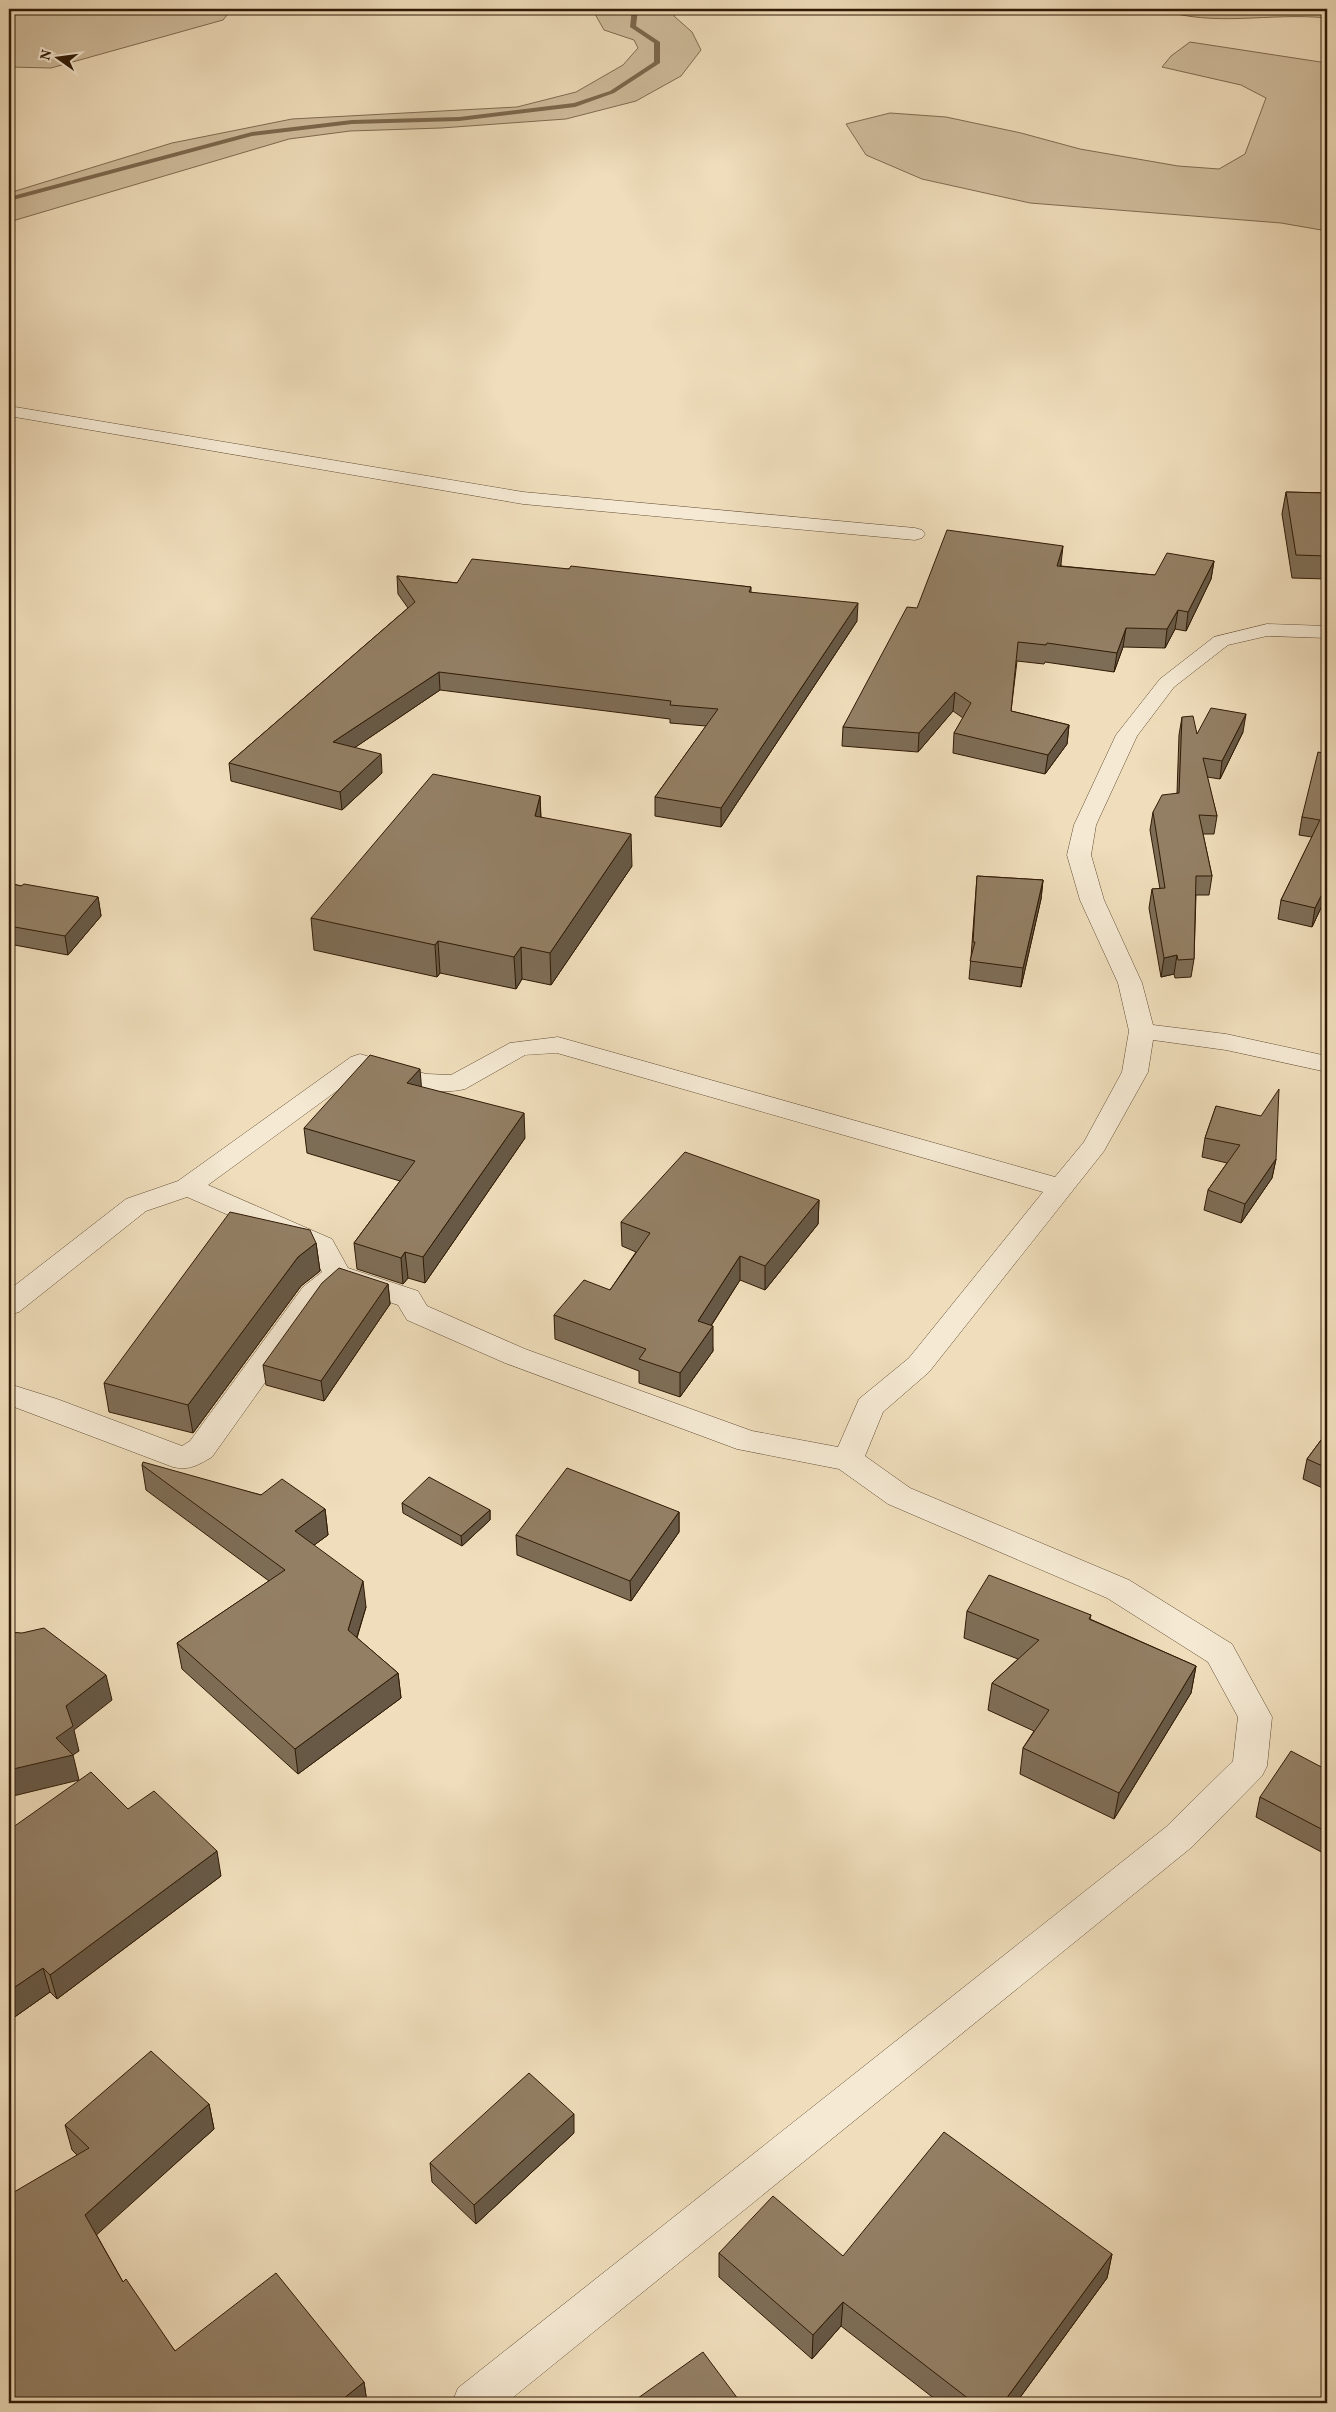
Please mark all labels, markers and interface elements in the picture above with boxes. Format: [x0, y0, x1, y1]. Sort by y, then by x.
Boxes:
north arrow [32, 32, 82, 82]
text: N [36, 48, 57, 62]

